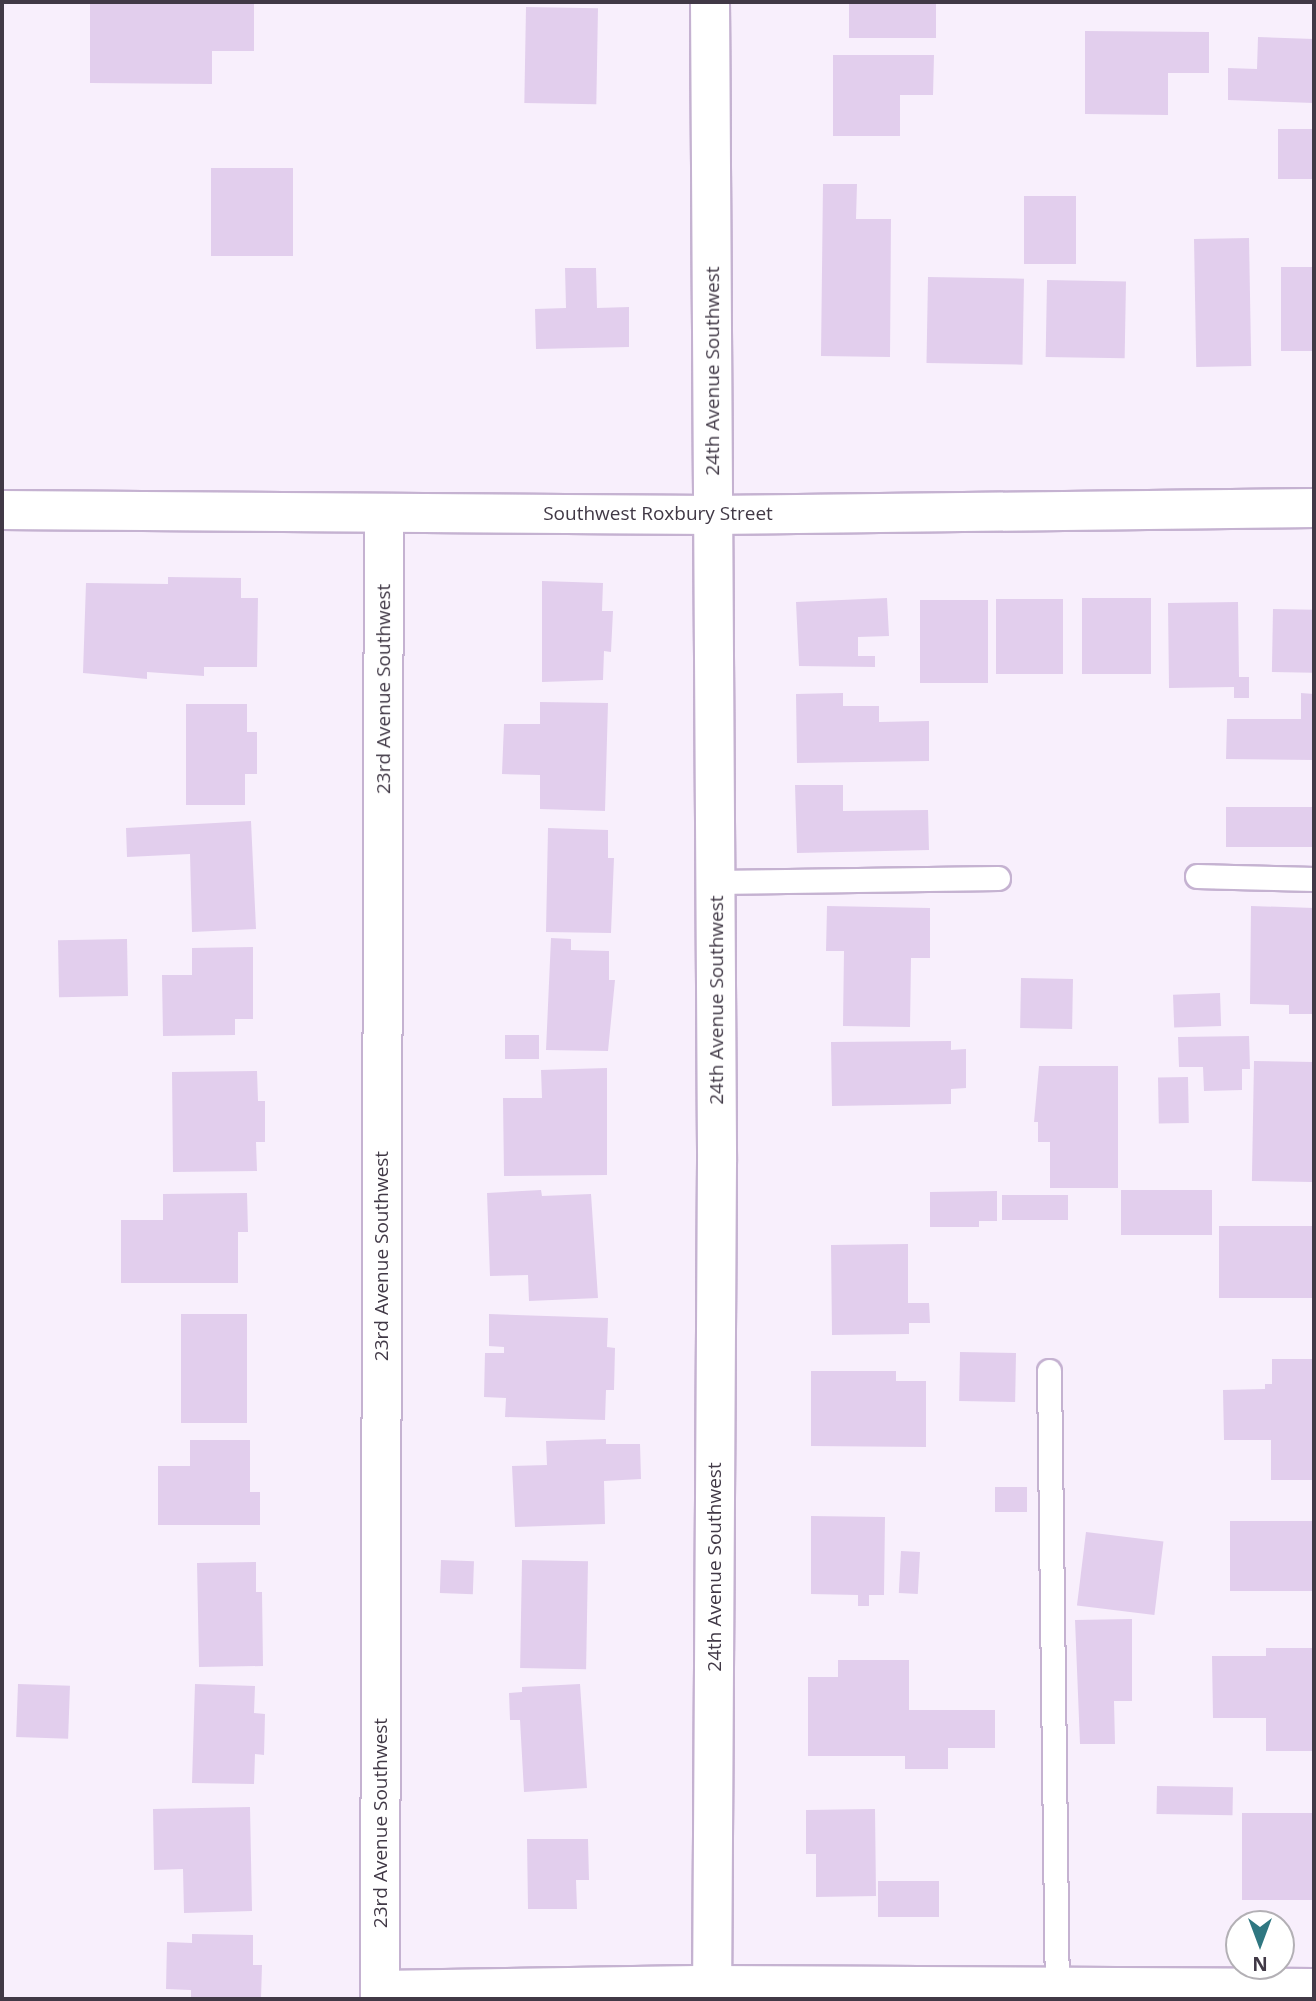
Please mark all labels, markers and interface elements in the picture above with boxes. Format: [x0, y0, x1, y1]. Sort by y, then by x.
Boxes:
street label: 24th Avenue Southwest [702, 266, 724, 476]
street label: Southwest Roxbury Street [543, 503, 773, 525]
street label: 23rd Avenue Southwest [373, 584, 395, 794]
street label: 24th Avenue Southwest [706, 895, 728, 1105]
street label: 23rd Avenue Southwest [371, 1151, 393, 1361]
street label: 24th Avenue Southwest [704, 1462, 726, 1672]
street label: 23rd Avenue Southwest [370, 1718, 392, 1928]
north arrow [1225, 1910, 1295, 1980]
text: N [1252, 1951, 1268, 1977]

